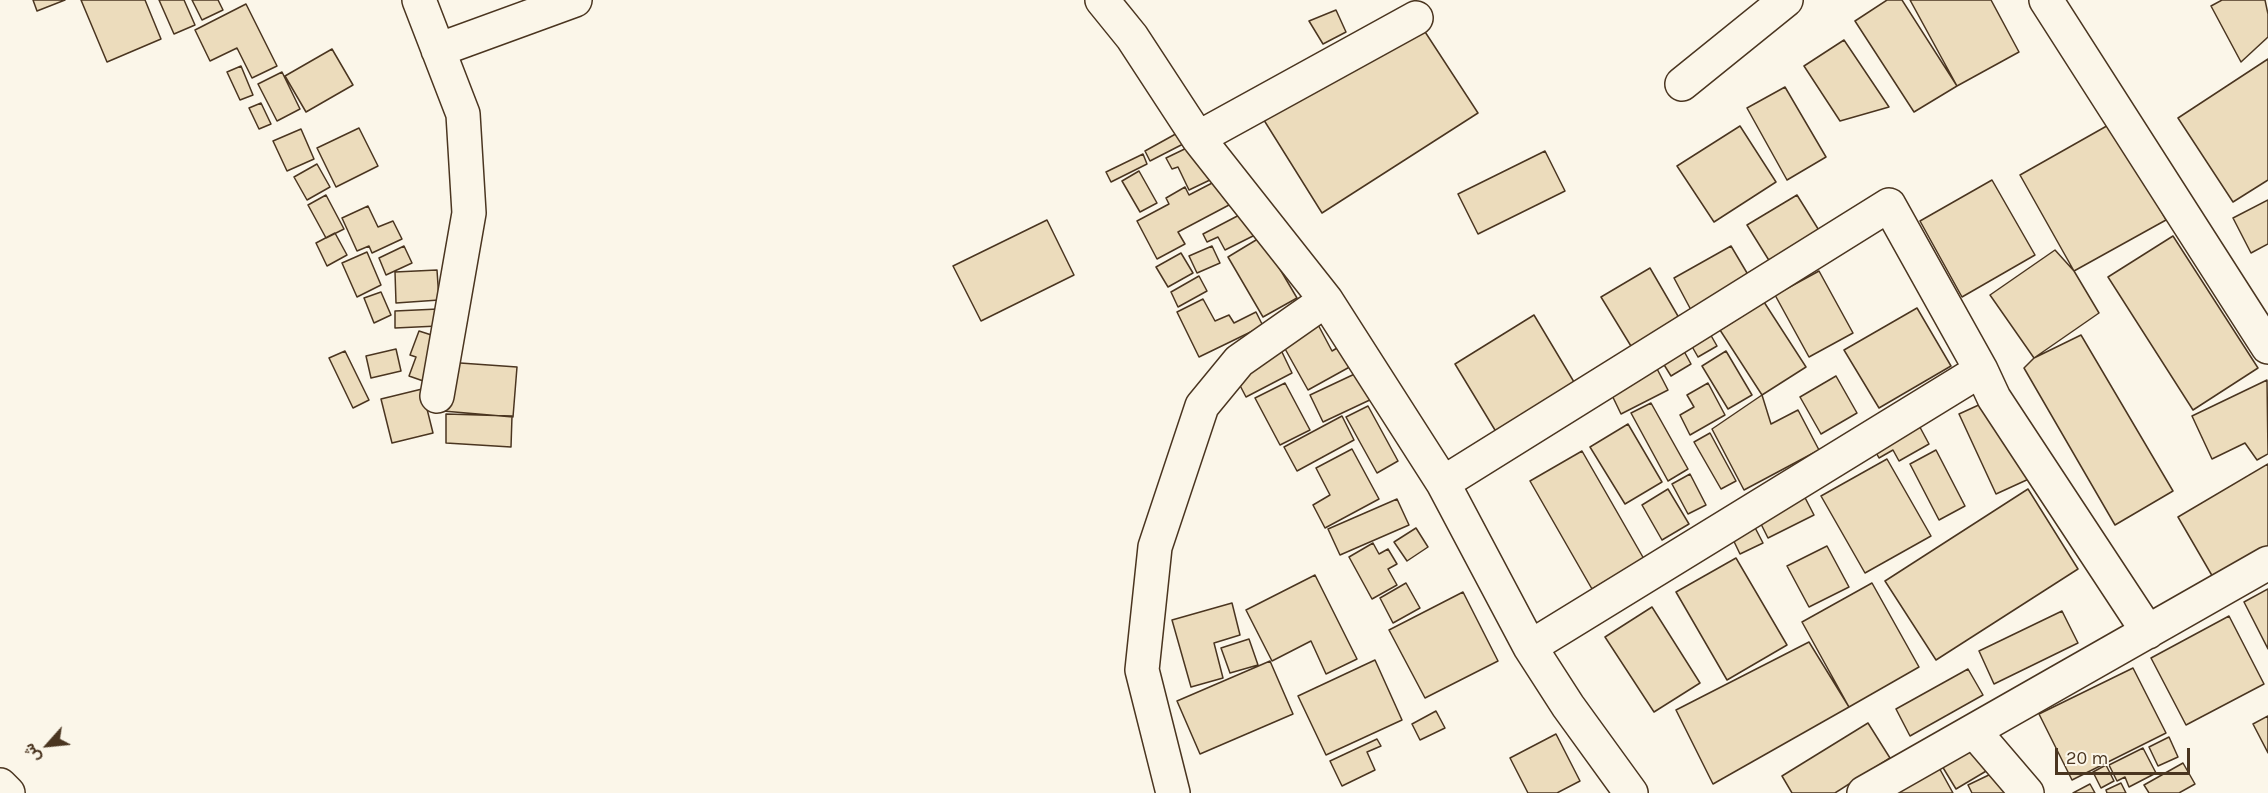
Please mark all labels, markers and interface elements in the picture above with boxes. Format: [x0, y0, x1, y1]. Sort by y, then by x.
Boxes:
north arrow [18, 715, 78, 775]
scale bar [2058, 736, 2193, 774]
text: ش [19, 741, 44, 766]
text: 20 m [2066, 747, 2108, 769]

